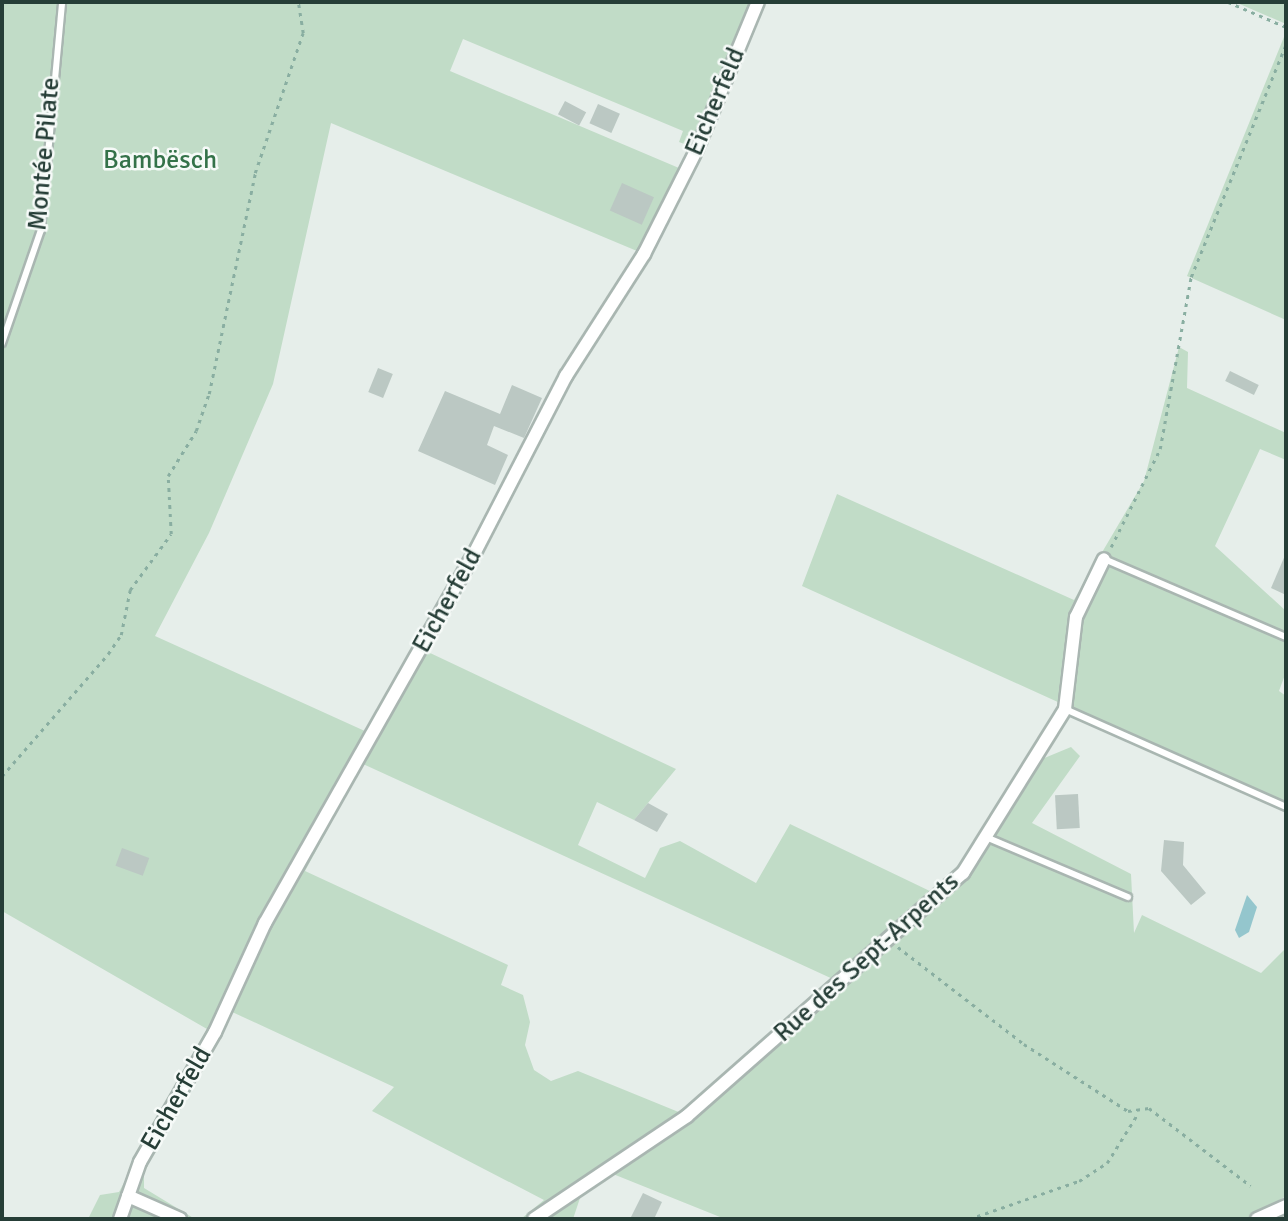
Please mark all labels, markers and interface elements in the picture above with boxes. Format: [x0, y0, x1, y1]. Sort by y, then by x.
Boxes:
street label: Eicherfeld [679, 43, 753, 161]
street label: Montée Pilate [23, 76, 67, 232]
park label: Bambësch [103, 145, 217, 177]
street label: Eicherfeld [407, 543, 489, 659]
street label: Rue des Sept-Arpents [768, 867, 966, 1049]
street label: Eicherfeld [135, 1042, 219, 1156]

